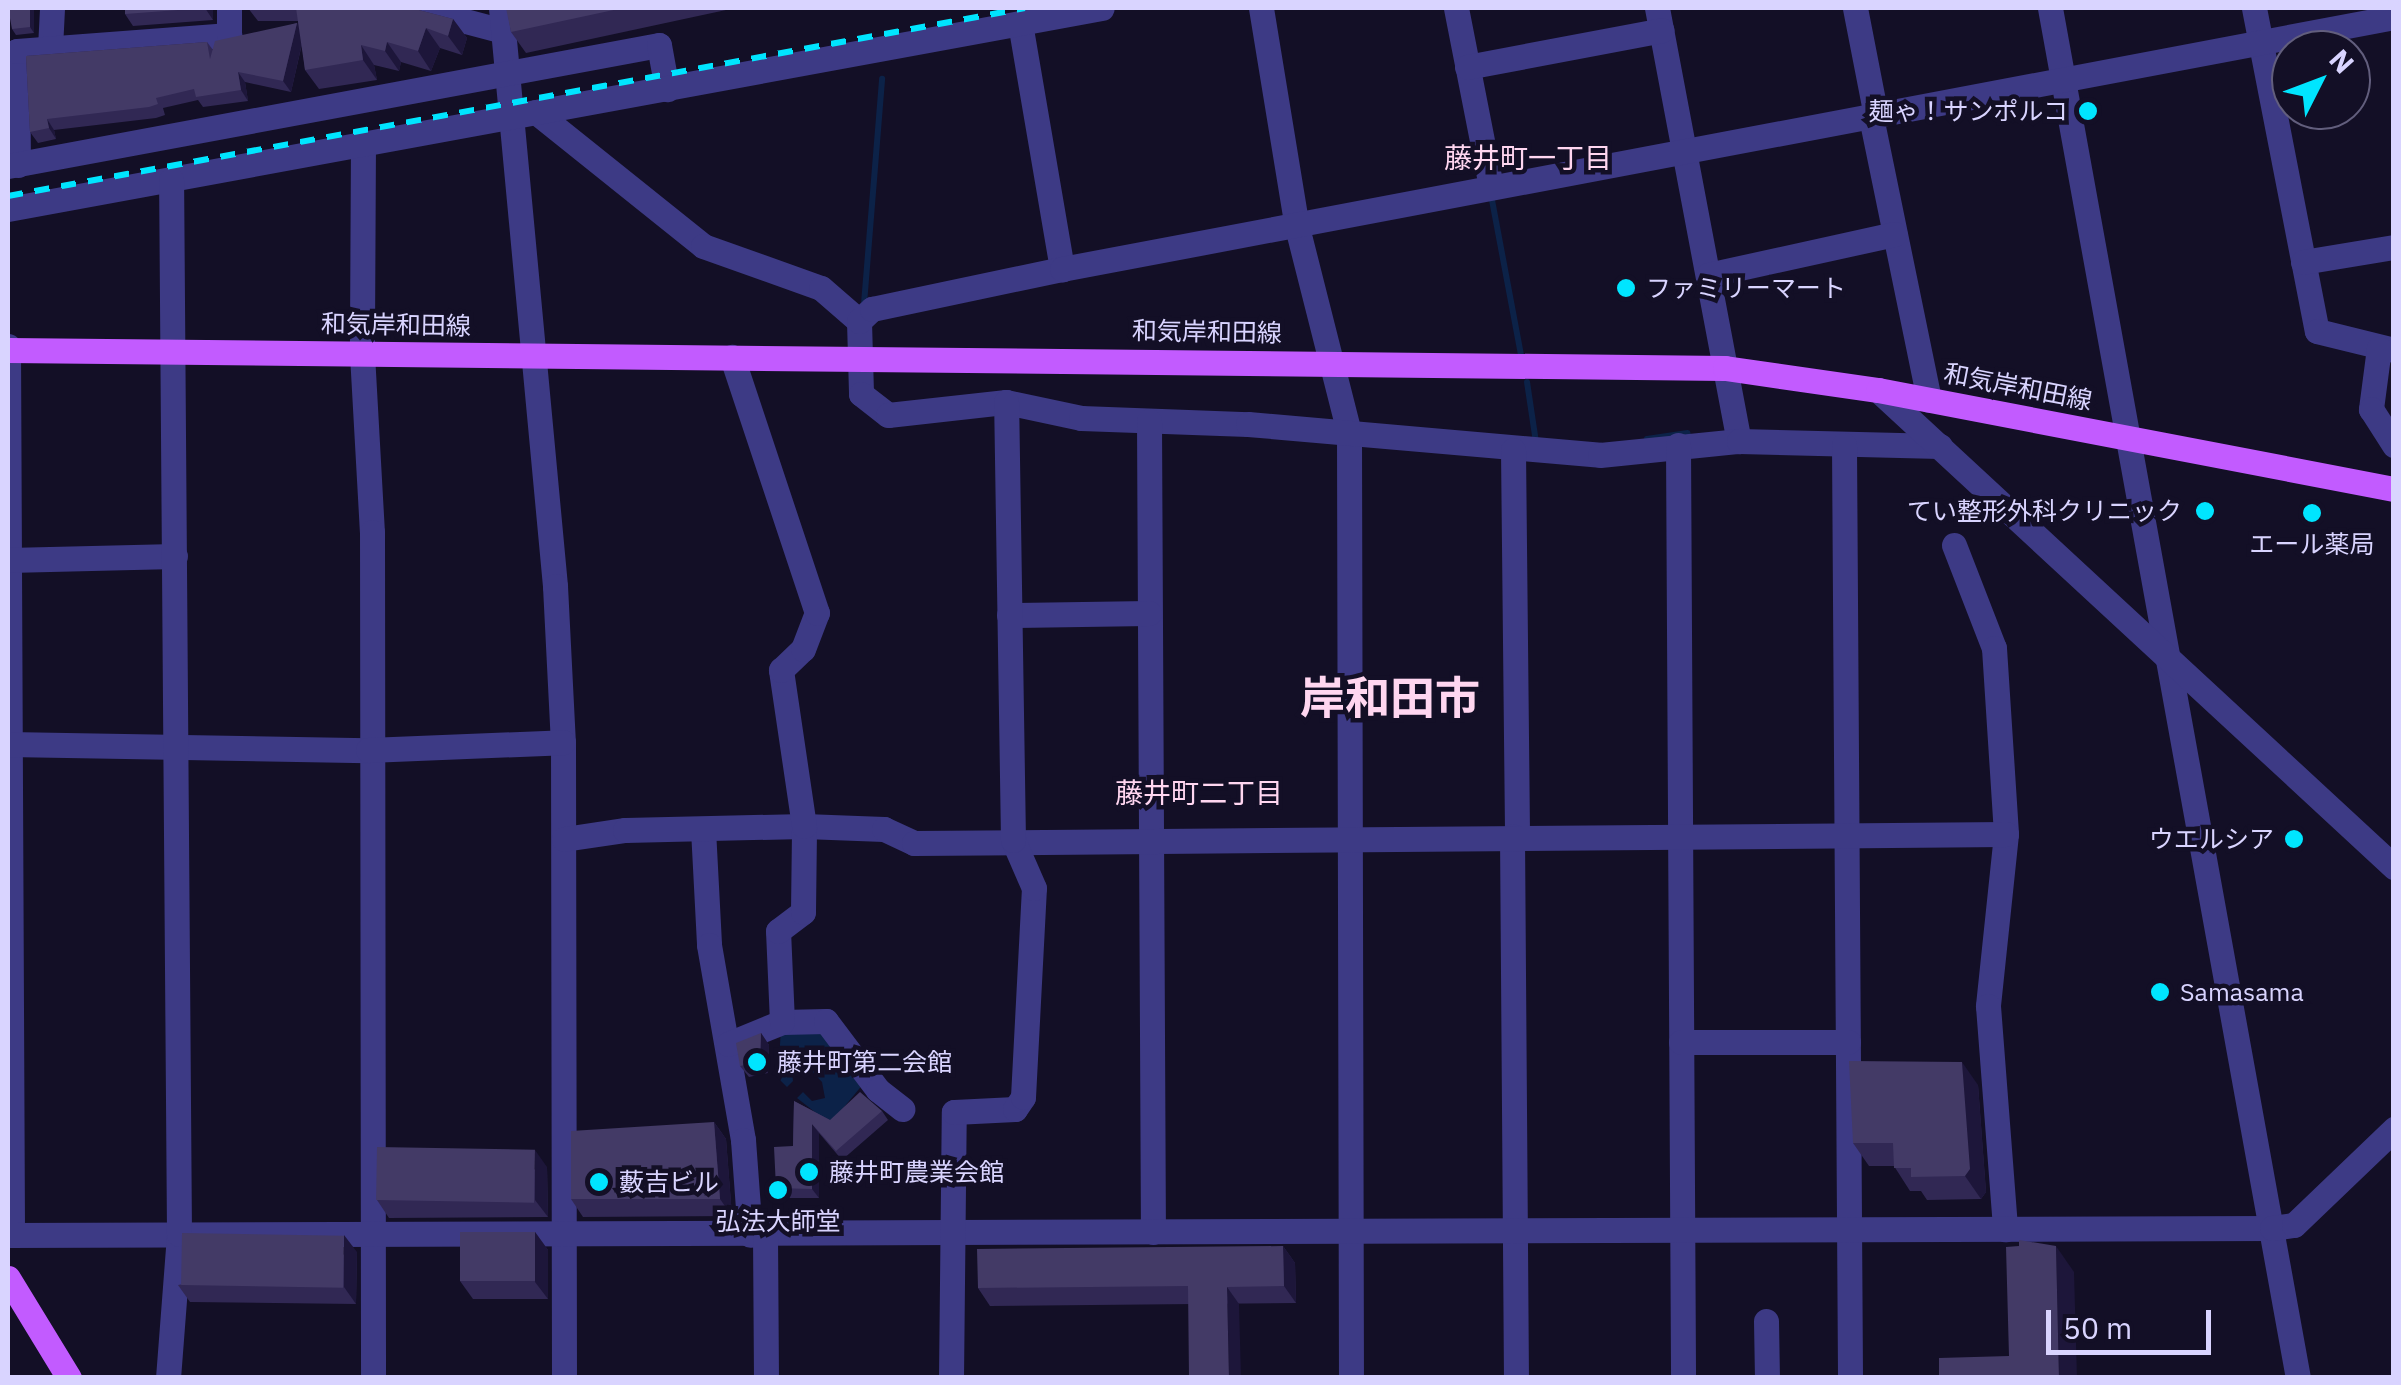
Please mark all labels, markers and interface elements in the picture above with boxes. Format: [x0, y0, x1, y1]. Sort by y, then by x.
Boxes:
north arrow [2271, 30, 2371, 130]
text: N [2322, 41, 2363, 81]
place label: 麺ゃ！サンポルコ [1868, 96, 2068, 126]
marker: 麺ゃ！サンポルコ [2077, 100, 2099, 122]
district label: 藤井町一丁目 [1444, 141, 1612, 175]
place label: ファミリーマート [1646, 273, 1846, 303]
marker: ファミリーマート [1615, 277, 1637, 299]
street label: 和気岸和田線 [321, 309, 471, 341]
street label: 和気岸和田線 [1132, 316, 1282, 348]
street label: 和気岸和田線 [1942, 358, 2094, 416]
place label: てい整形外科クリニック [1907, 496, 2182, 526]
marker: てい整形外科クリニック [2192, 498, 2218, 524]
marker: エール薬局 [2301, 502, 2323, 524]
place label: エール薬局 [2250, 529, 2374, 559]
district label: 岸和田市 [1300, 671, 1480, 725]
district label: 藤井町二丁目 [1115, 776, 1283, 810]
place label: ウエルシア [2149, 824, 2274, 854]
marker: ウエルシア [2283, 828, 2305, 850]
place label: Samasama [2180, 977, 2304, 1007]
marker: Samasama [2149, 981, 2171, 1003]
place label: 藤井町第二会館 [777, 1047, 952, 1077]
marker: 藤井町第二会館 [746, 1051, 768, 1073]
place label: 藤井町農業会館 [829, 1157, 1004, 1187]
marker: 藤井町農業会館 [798, 1161, 820, 1183]
place label: 藪吉ビル [619, 1167, 719, 1197]
marker: 藪吉ビル [588, 1171, 610, 1193]
marker: 弘法大師堂 [767, 1179, 789, 1201]
place label: 弘法大師堂 [716, 1206, 840, 1236]
scale bar [2051, 1290, 2216, 1352]
text: 50 m [2063, 1308, 2132, 1347]

